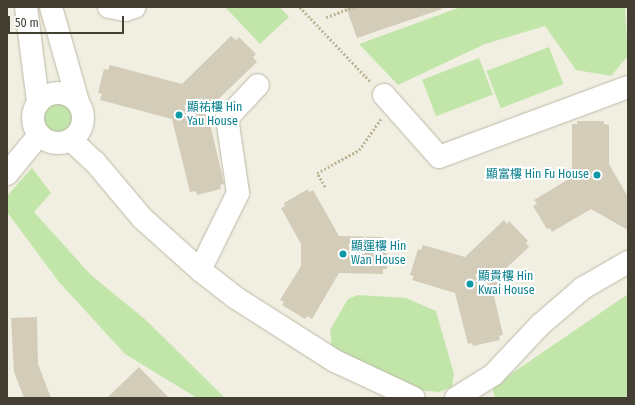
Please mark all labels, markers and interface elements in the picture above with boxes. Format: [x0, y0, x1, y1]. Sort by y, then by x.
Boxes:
scale bar [10, 8, 126, 34]
text: 50 m [15, 16, 39, 30]
place label: 顯祐樓 Hin Yau House [187, 101, 242, 129]
marker: 顯祐樓 Hin Yau House [174, 110, 184, 120]
place label: 顯富樓 Hin Fu House [486, 168, 589, 182]
marker: 顯富樓 Hin Fu House [592, 170, 602, 180]
place label: 顯運樓 Hin Wan House [351, 240, 406, 268]
marker: 顯運樓 Hin Wan House [338, 249, 348, 259]
place label: 顯貴樓 Hin Kwai House [478, 270, 535, 298]
marker: 顯貴樓 Hin Kwai House [465, 279, 475, 289]

